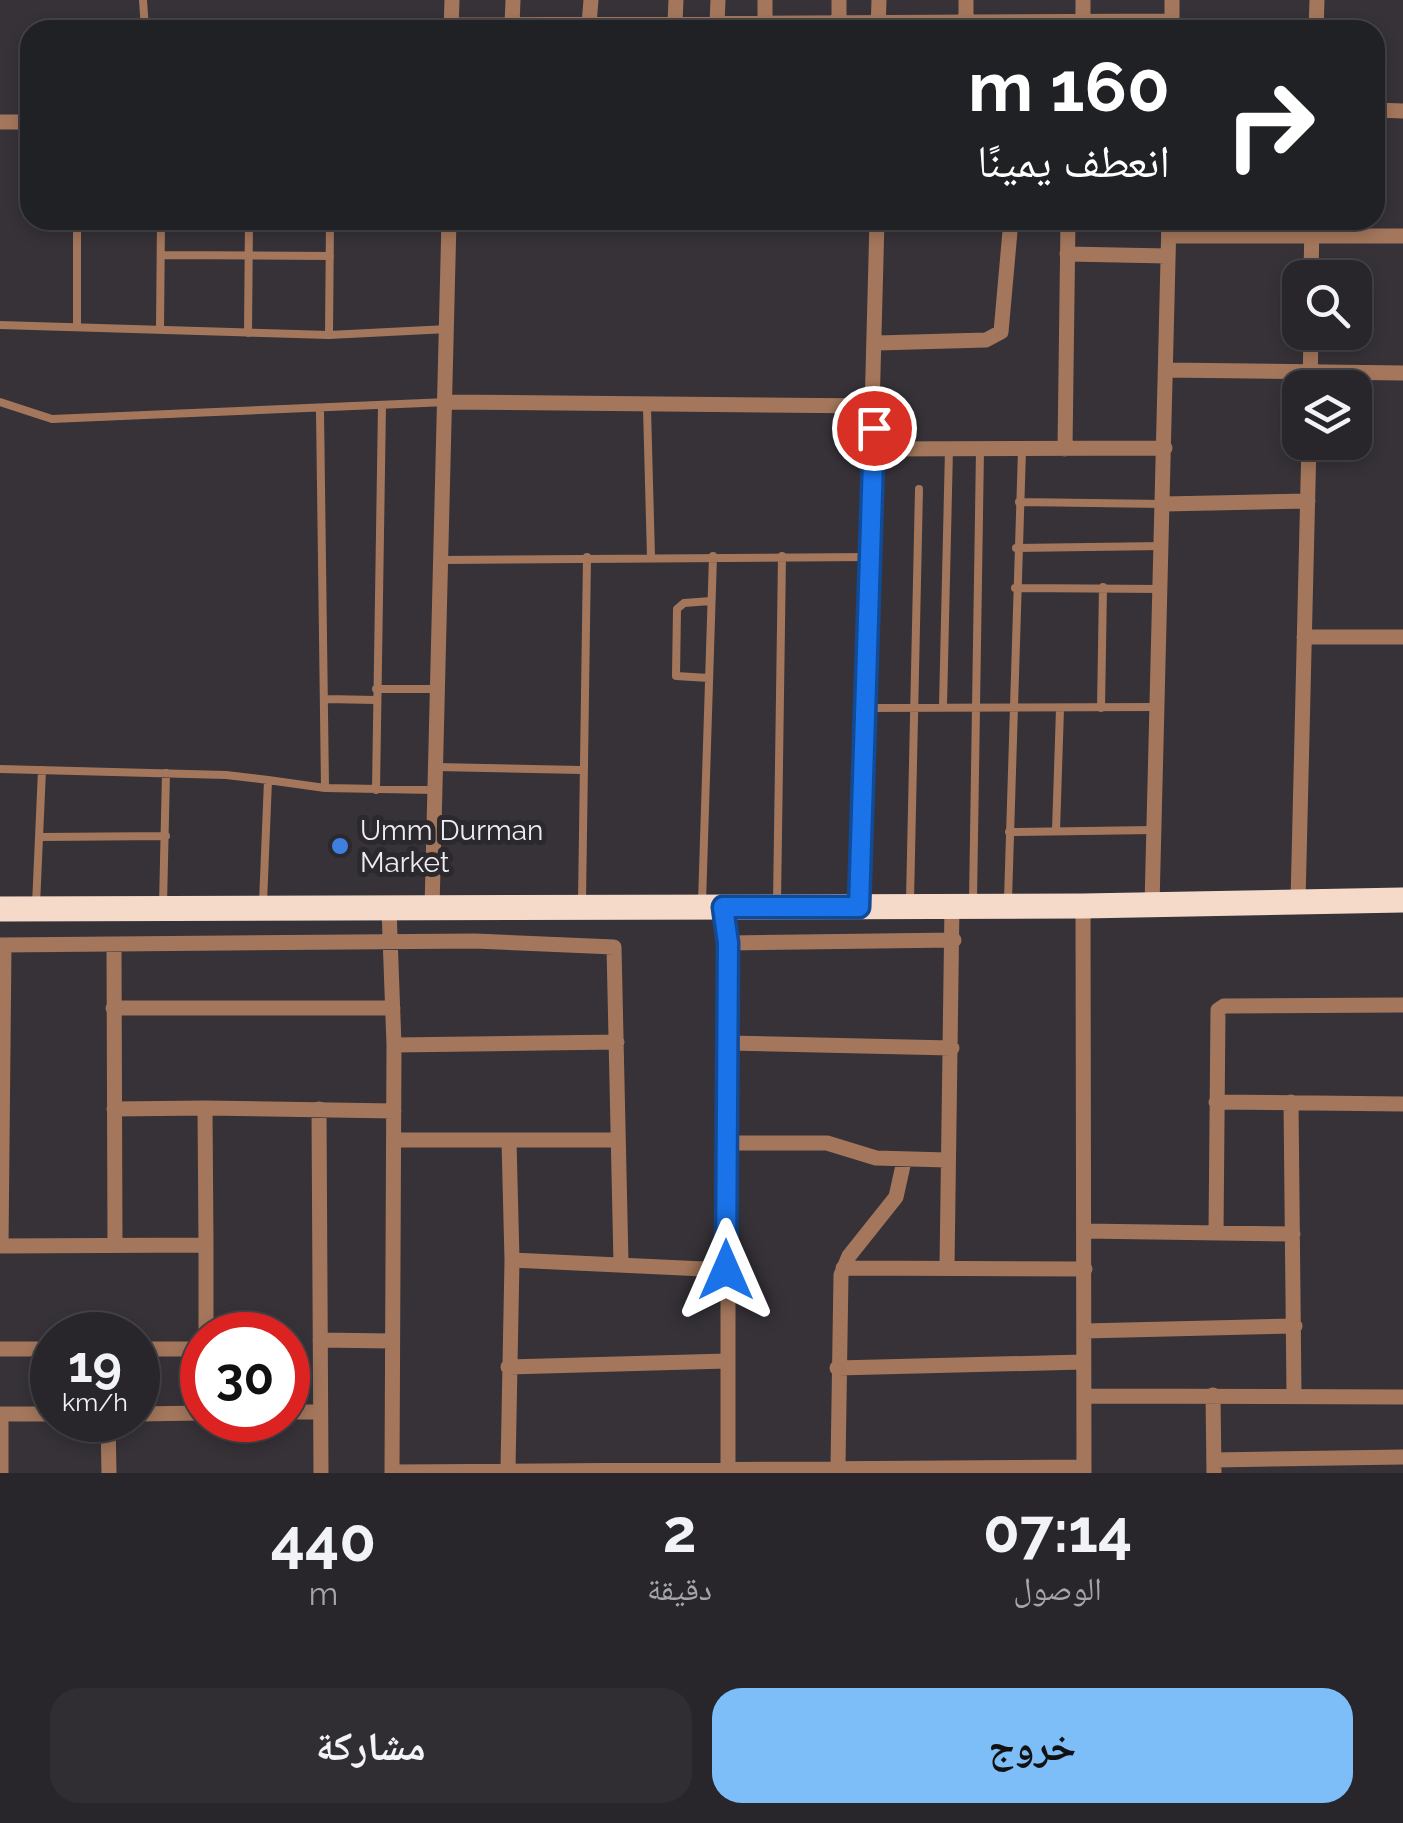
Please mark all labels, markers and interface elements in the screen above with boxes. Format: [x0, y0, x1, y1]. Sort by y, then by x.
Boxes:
text: 160 m [968, 45, 1170, 127]
icon: right [1205, 60, 1335, 190]
text: انعطف يمينًا [977, 135, 1170, 188]
map controls [1282, 260, 1372, 460]
button: search [1282, 260, 1372, 350]
button: layers [1282, 370, 1372, 460]
pin [832, 386, 917, 471]
icon: arrive [847, 401, 902, 456]
place label: Umm Durman Market [360, 814, 543, 879]
marker: Umm Durman Market [329, 835, 351, 857]
position arrow [674, 1218, 778, 1322]
speed limit sign: 30 [180, 1312, 310, 1442]
text: 19 [68, 1335, 122, 1394]
text: km/h [62, 1387, 128, 1417]
text: 2 [663, 1496, 697, 1566]
text: 07:14 [983, 1496, 1132, 1566]
text: 440 [271, 1505, 376, 1575]
text: دقيقة [647, 1570, 712, 1607]
text: الوصول [1013, 1570, 1102, 1607]
text: m [309, 1575, 338, 1612]
button: مشاركة [50, 1688, 692, 1803]
button: خروج [712, 1688, 1353, 1803]

